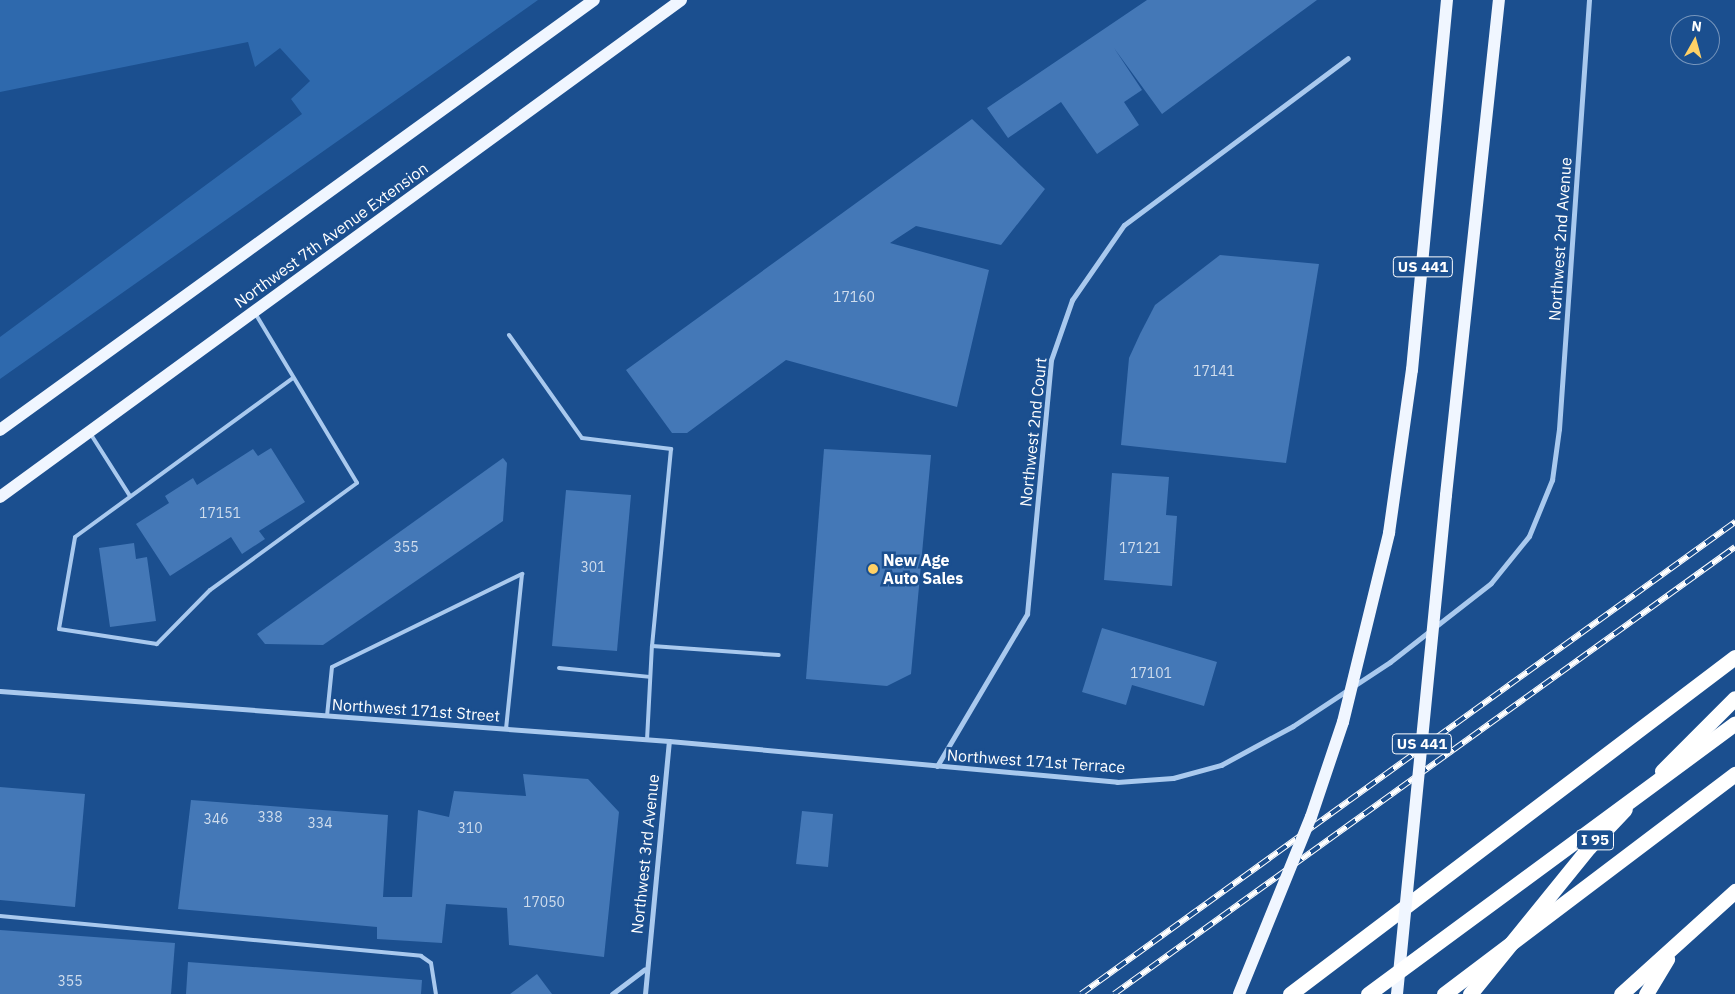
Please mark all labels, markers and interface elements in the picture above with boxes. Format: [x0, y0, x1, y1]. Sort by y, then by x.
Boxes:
north arrow [1670, 15, 1720, 65]
text: N [1691, 17, 1703, 36]
street label: Northwest 2nd Avenue [1545, 156, 1575, 322]
street label: Northwest 7th Avenue Extension [230, 158, 432, 312]
road number: US 441 [1392, 254, 1454, 280]
house number: 17160 [833, 289, 875, 305]
street label: Northwest 2nd Court [1016, 356, 1050, 508]
house number: 17141 [1193, 363, 1235, 379]
house number: 17151 [199, 505, 241, 521]
house number: 355 [393, 539, 419, 555]
house number: 17121 [1119, 540, 1161, 556]
place label: New Age Auto Sales [883, 550, 963, 588]
house number: 301 [580, 559, 606, 575]
marker: New Age Auto Sales [867, 563, 879, 575]
house number: 17101 [1130, 665, 1172, 681]
street label: Northwest 171st Street [331, 695, 501, 725]
road number: US 441 [1391, 732, 1453, 756]
street label: Northwest 171st Terrace [946, 745, 1126, 777]
street label: Northwest 3rd Avenue [627, 773, 663, 935]
house number: 338 [257, 809, 283, 825]
house number: 346 [203, 811, 229, 827]
house number: 334 [307, 815, 333, 831]
house number: 310 [457, 820, 483, 836]
road number: I 95 [1575, 828, 1615, 852]
house number: 17050 [523, 894, 565, 910]
house number: 355 [57, 973, 83, 989]

